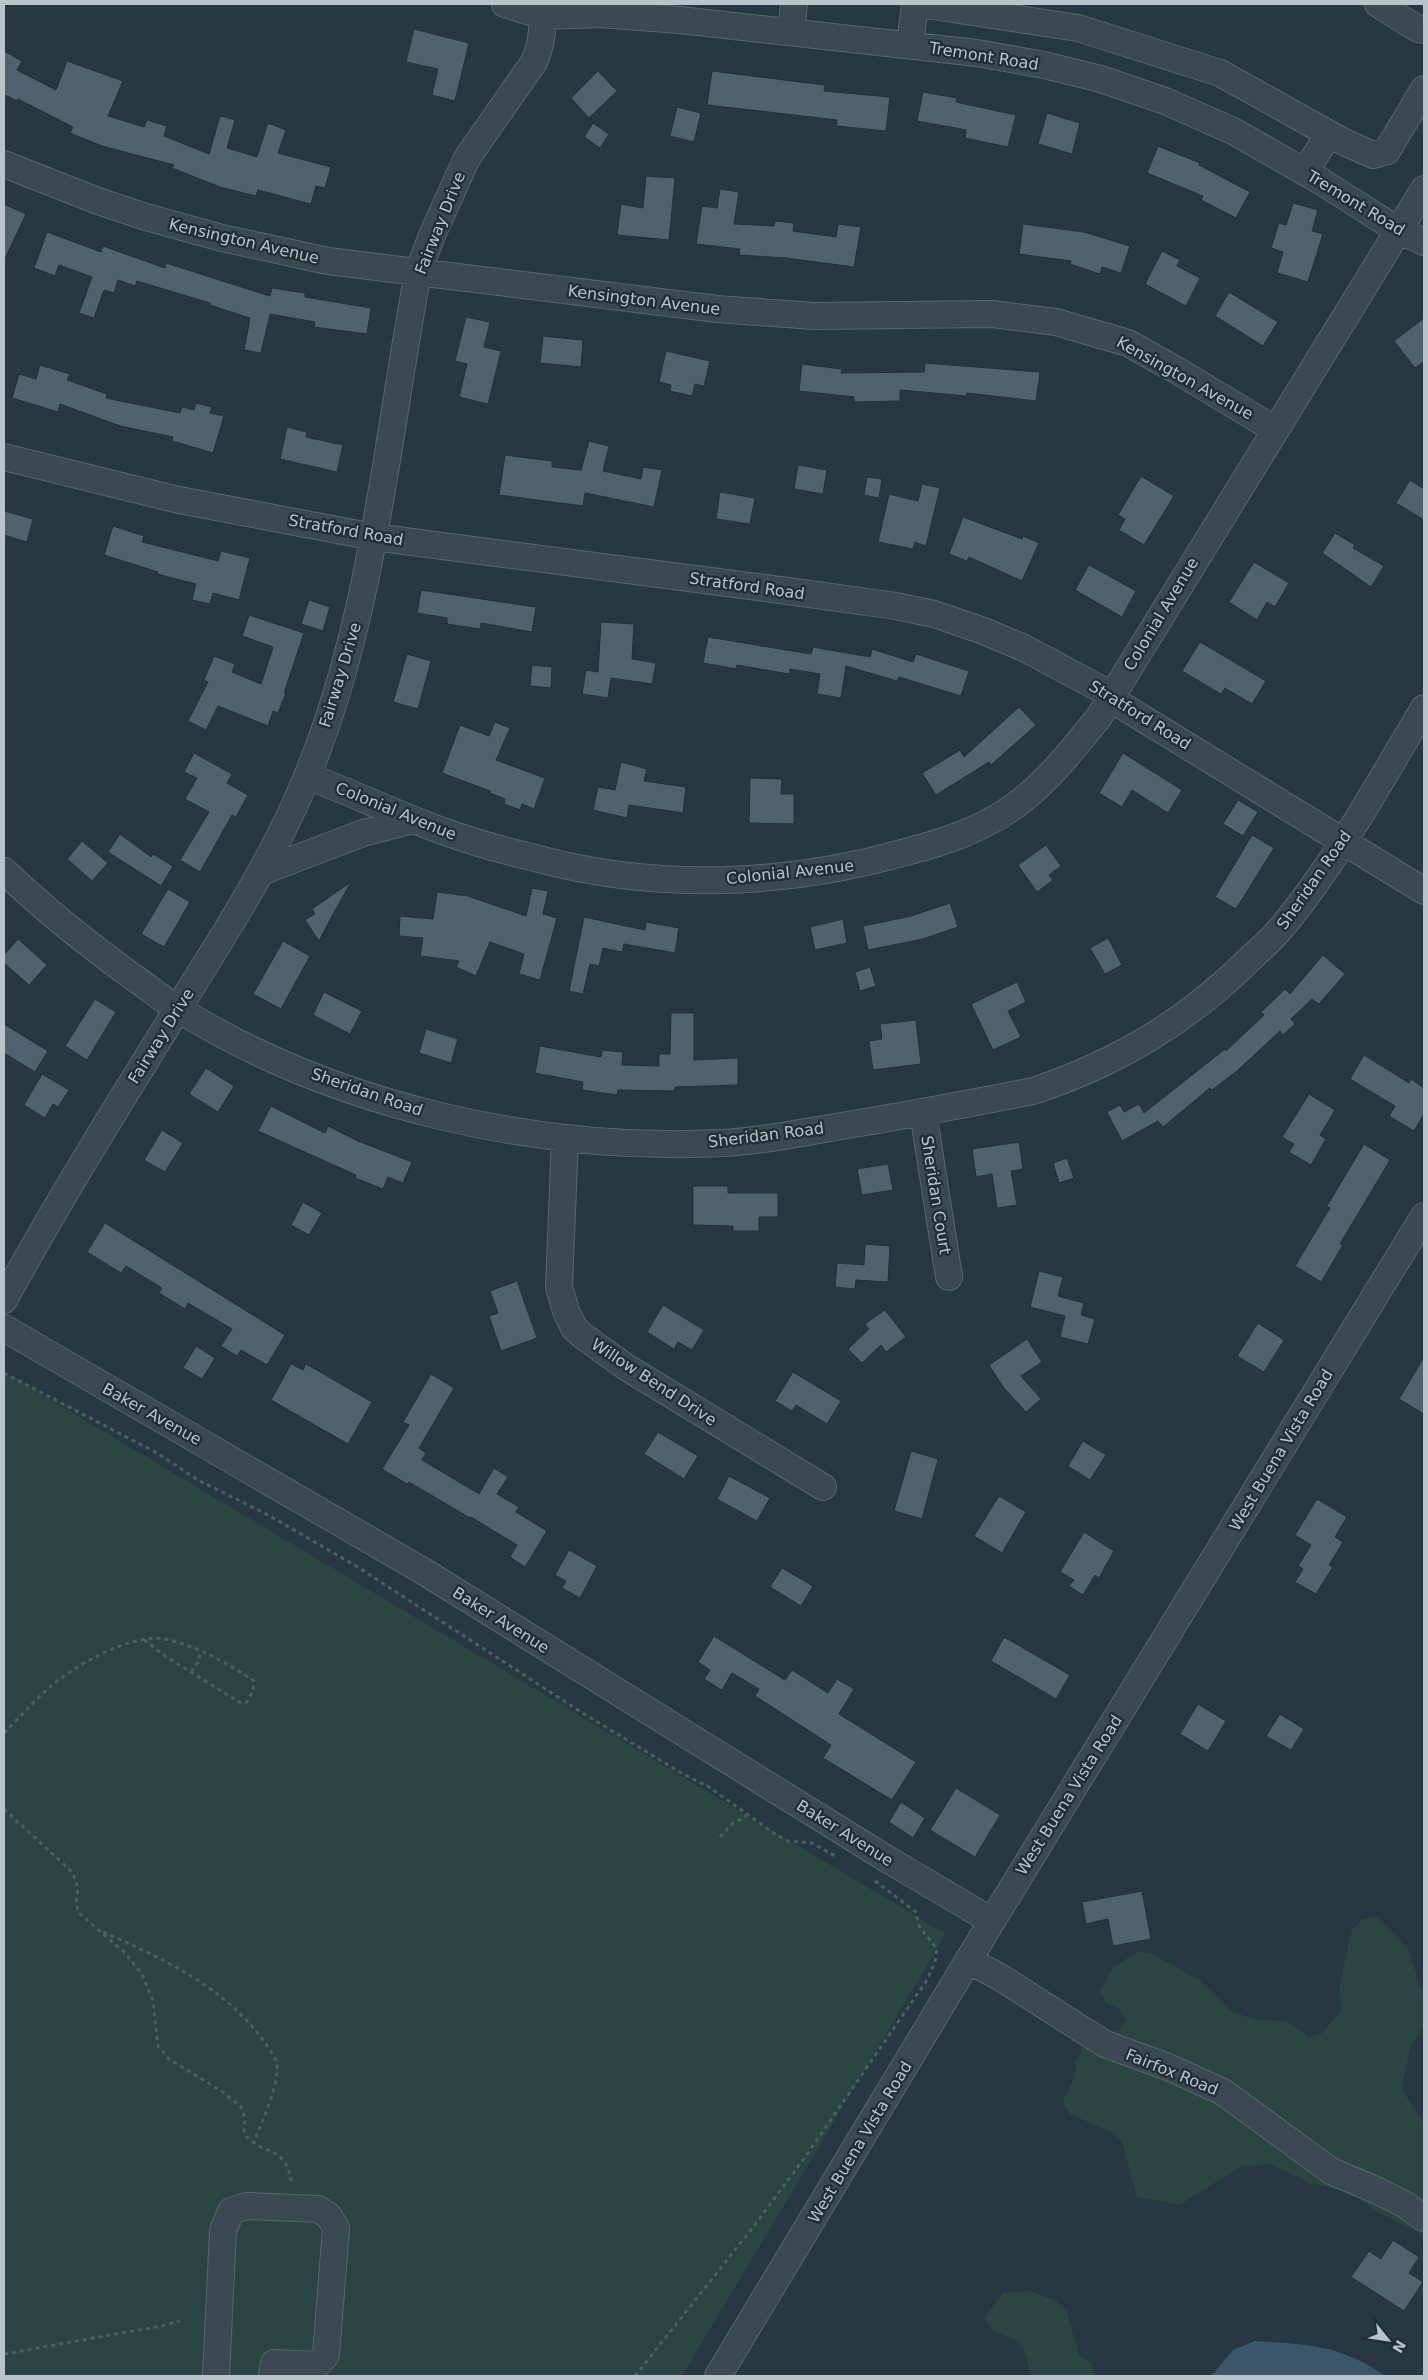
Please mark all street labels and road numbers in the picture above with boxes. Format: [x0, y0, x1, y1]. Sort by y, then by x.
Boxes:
street label: Tremont Road [927, 38, 1040, 74]
street label: Tremont Road [1303, 166, 1408, 240]
street label: Fairway Drive [411, 169, 469, 277]
street label: Kensington Avenue [167, 214, 321, 268]
street label: Kensington Avenue [567, 281, 721, 319]
street label: Kensington Avenue [1113, 332, 1257, 424]
street label: Stratford Road [287, 511, 405, 549]
street label: Colonial Avenue [1120, 554, 1202, 674]
street label: Stratford Road [688, 569, 806, 603]
street label: Fairway Drive [315, 620, 365, 730]
street label: Stratford Road [1086, 676, 1194, 754]
street label: Colonial Avenue [333, 778, 459, 844]
street label: Sheridan Road [1273, 827, 1355, 933]
street label: Colonial Avenue [725, 856, 855, 888]
street label: Fairway Drive [124, 985, 198, 1087]
street label: Sheridan Road [309, 1064, 425, 1120]
street label: Sheridan Road [707, 1118, 825, 1152]
street label: Sheridan Court [917, 1134, 955, 1256]
street label: Willow Bend Drive [588, 1334, 720, 1430]
street label: West Buena Vista Road [1225, 1366, 1337, 1534]
street label: Baker Avenue [99, 1379, 205, 1449]
street label: Baker Avenue [449, 1583, 553, 1657]
street label: West Buena Vista Road [1012, 1711, 1126, 1879]
street label: Baker Avenue [793, 1796, 897, 1870]
street label: Fairfox Road [1123, 2045, 1221, 2099]
street label: West Buena Vista Road [804, 2058, 916, 2226]

